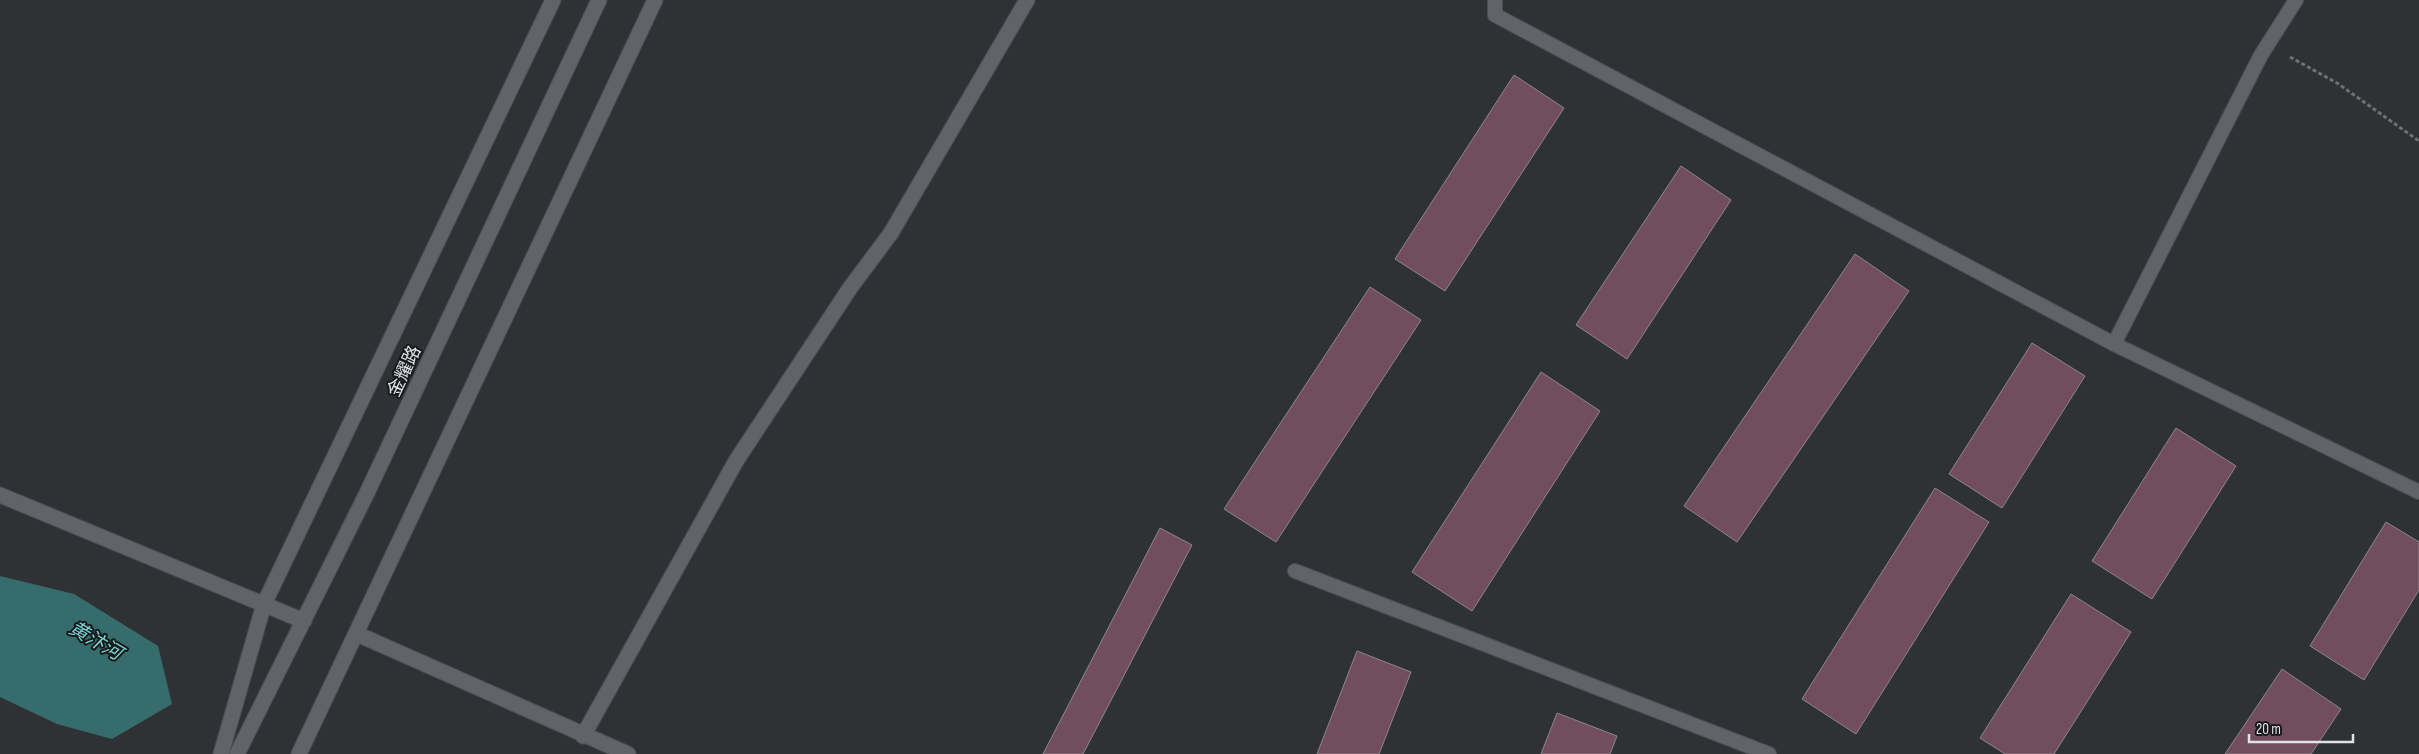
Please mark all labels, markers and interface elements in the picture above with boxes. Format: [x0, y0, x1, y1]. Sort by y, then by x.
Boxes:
street label: 金耀路 [384, 342, 425, 400]
water label: 黄汴河 [65, 617, 129, 668]
scale bar [2249, 712, 2353, 744]
text: 20 m [2256, 720, 2281, 739]

